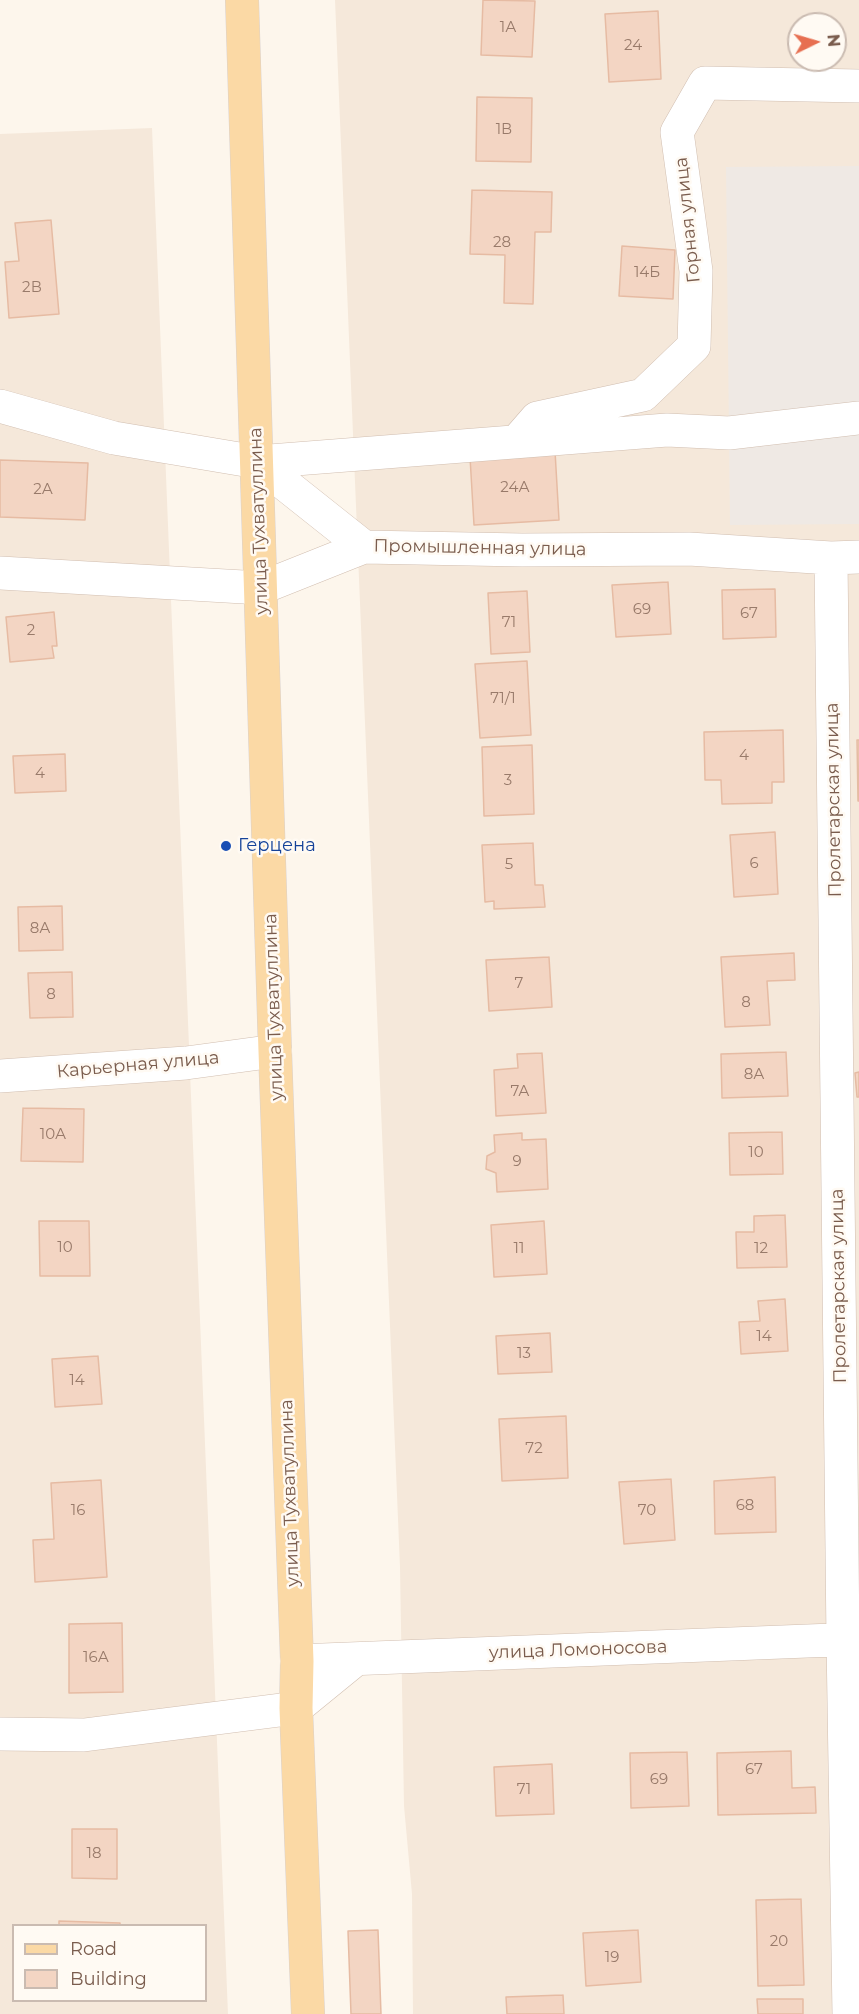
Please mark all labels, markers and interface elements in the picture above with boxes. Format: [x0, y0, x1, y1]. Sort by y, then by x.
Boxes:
north arrow [787, 12, 847, 72]
house number: 1А [500, 19, 516, 37]
text: N [823, 33, 843, 48]
house number: 24 [624, 37, 642, 55]
house number: 1В [496, 121, 512, 139]
street label: Горная улица [671, 156, 705, 284]
house number: 28 [493, 234, 511, 252]
house number: 14Б [634, 264, 660, 282]
house number: 2В [22, 279, 42, 297]
street label: улица Тухватуллина [245, 427, 273, 615]
house number: 24А [500, 479, 530, 497]
house number: 2А [33, 481, 53, 499]
street label: Промышленная улица [373, 535, 587, 561]
house number: 69 [633, 601, 651, 619]
house number: 67 [740, 605, 758, 623]
house number: 71 [502, 614, 516, 632]
house number: 2 [27, 622, 35, 640]
house number: 71/1 [490, 690, 516, 708]
street label: Пролетарская улица [822, 702, 846, 898]
house number: 4 [739, 747, 749, 765]
house number: 4 [35, 765, 45, 783]
house number: 3 [504, 772, 512, 790]
place label: Герцена [238, 835, 316, 857]
marker: Герцена [219, 839, 233, 853]
house number: 6 [749, 855, 759, 873]
house number: 5 [505, 856, 513, 874]
street label: улица Тухватуллина [260, 913, 288, 1101]
house number: 8А [30, 920, 50, 938]
house number: 7 [515, 975, 523, 993]
house number: 8 [46, 986, 56, 1004]
house number: 8 [741, 994, 751, 1012]
street label: Карьерная улица [56, 1047, 220, 1083]
house number: 8А [744, 1066, 764, 1084]
house number: 7А [510, 1083, 530, 1101]
house number: 10А [40, 1126, 66, 1144]
house number: 10 [748, 1144, 764, 1162]
house number: 9 [512, 1153, 522, 1171]
street label: Пролетарская улица [827, 1188, 851, 1384]
house number: 10 [57, 1239, 73, 1257]
house number: 11 [514, 1240, 524, 1258]
house number: 12 [754, 1240, 768, 1258]
house number: 14 [756, 1328, 772, 1346]
house number: 13 [517, 1345, 531, 1363]
house number: 14 [69, 1372, 85, 1390]
street label: улица Тухватуллина [276, 1399, 304, 1587]
house number: 72 [525, 1440, 543, 1458]
house number: 68 [736, 1497, 754, 1515]
house number: 16 [71, 1502, 85, 1520]
house number: 70 [638, 1502, 656, 1520]
street label: улица Ломоносова [488, 1636, 668, 1664]
house number: 16А [83, 1649, 109, 1667]
house number: 67 [745, 1761, 763, 1779]
house number: 69 [650, 1771, 668, 1789]
house number: 71 [517, 1781, 531, 1799]
house number: 18 [87, 1845, 101, 1863]
legend [12, 1924, 207, 2002]
house number: 20 [770, 1933, 788, 1951]
text: Road [70, 1938, 117, 1960]
house number: 19 [605, 1949, 619, 1967]
text: Building [70, 1968, 147, 1990]

